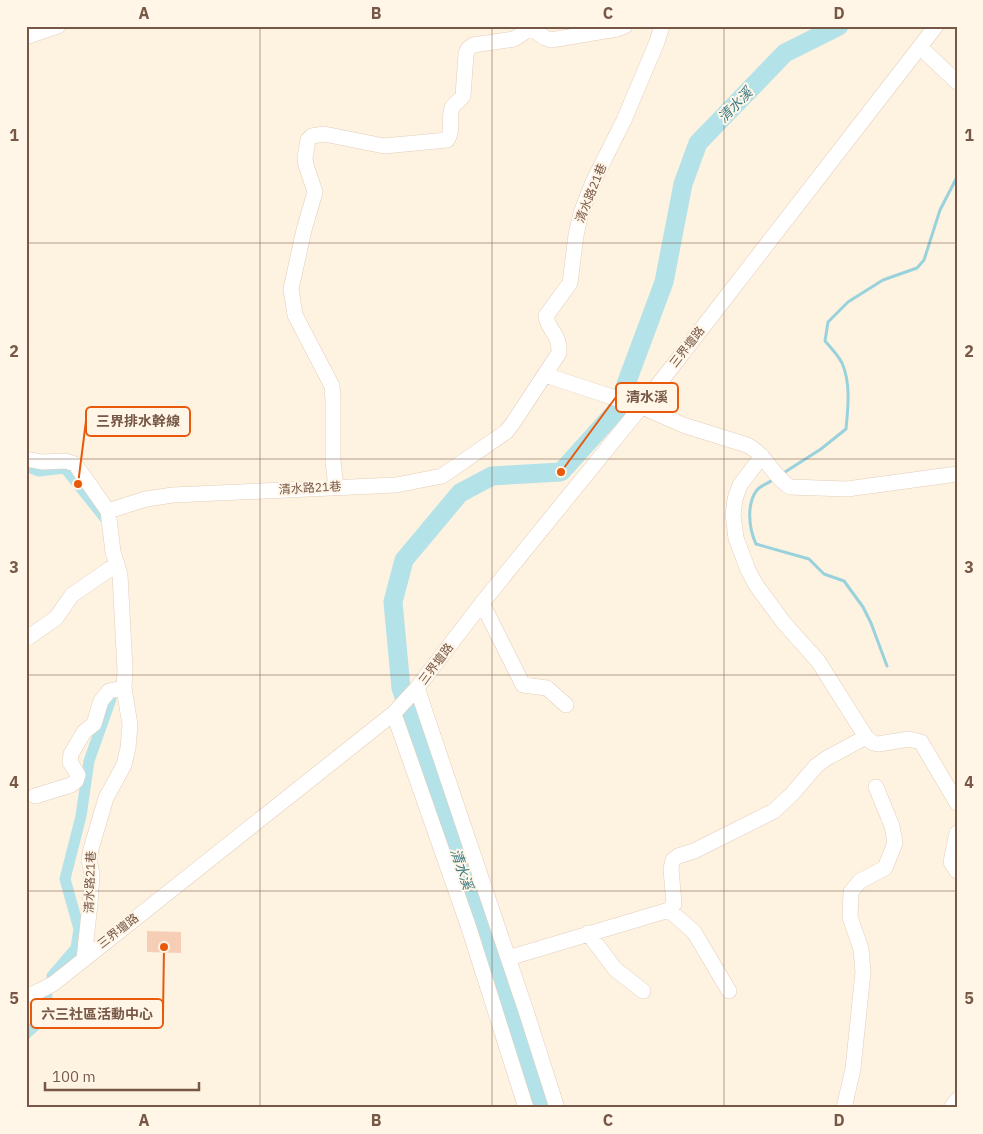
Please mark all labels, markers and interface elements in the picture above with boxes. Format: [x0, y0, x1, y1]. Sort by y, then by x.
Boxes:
text: A [139, 3, 150, 23]
text: B [371, 3, 382, 23]
text: C [603, 3, 613, 23]
text: D [833, 3, 845, 23]
water label: 清水溪 [714, 82, 757, 126]
text: 1 [9, 125, 19, 145]
text: 1 [964, 125, 974, 145]
street label: 清水路21巷 [572, 161, 609, 225]
street label: 三界壇路 [666, 323, 707, 370]
text: 2 [9, 341, 19, 361]
text: 2 [964, 341, 974, 361]
callout: 清水溪 [616, 383, 678, 412]
text: 清水溪 [626, 388, 668, 406]
callout: 三界排水幹線 [86, 407, 190, 436]
text: 三界排水幹線 [96, 412, 180, 430]
street label: 清水路21巷 [278, 478, 342, 497]
text: 3 [9, 557, 19, 577]
text: 3 [964, 557, 974, 577]
street label: 三界壇路 [415, 640, 456, 687]
text: 4 [9, 772, 19, 792]
text: 4 [964, 772, 974, 792]
water label: 清水溪 [447, 846, 478, 894]
street label: 清水路21巷 [81, 851, 98, 913]
street label: 三界壇路 [94, 910, 141, 951]
text: 5 [9, 988, 19, 1008]
text: 5 [964, 988, 974, 1008]
callout: 六三社區活動中心 [31, 999, 163, 1028]
text: 六三社區活動中心 [41, 1005, 153, 1023]
scale bar [45, 1059, 199, 1091]
text: 100 m [52, 1067, 96, 1086]
text: A [139, 1110, 150, 1130]
text: B [371, 1110, 382, 1130]
text: C [603, 1110, 613, 1130]
text: D [833, 1110, 845, 1130]

